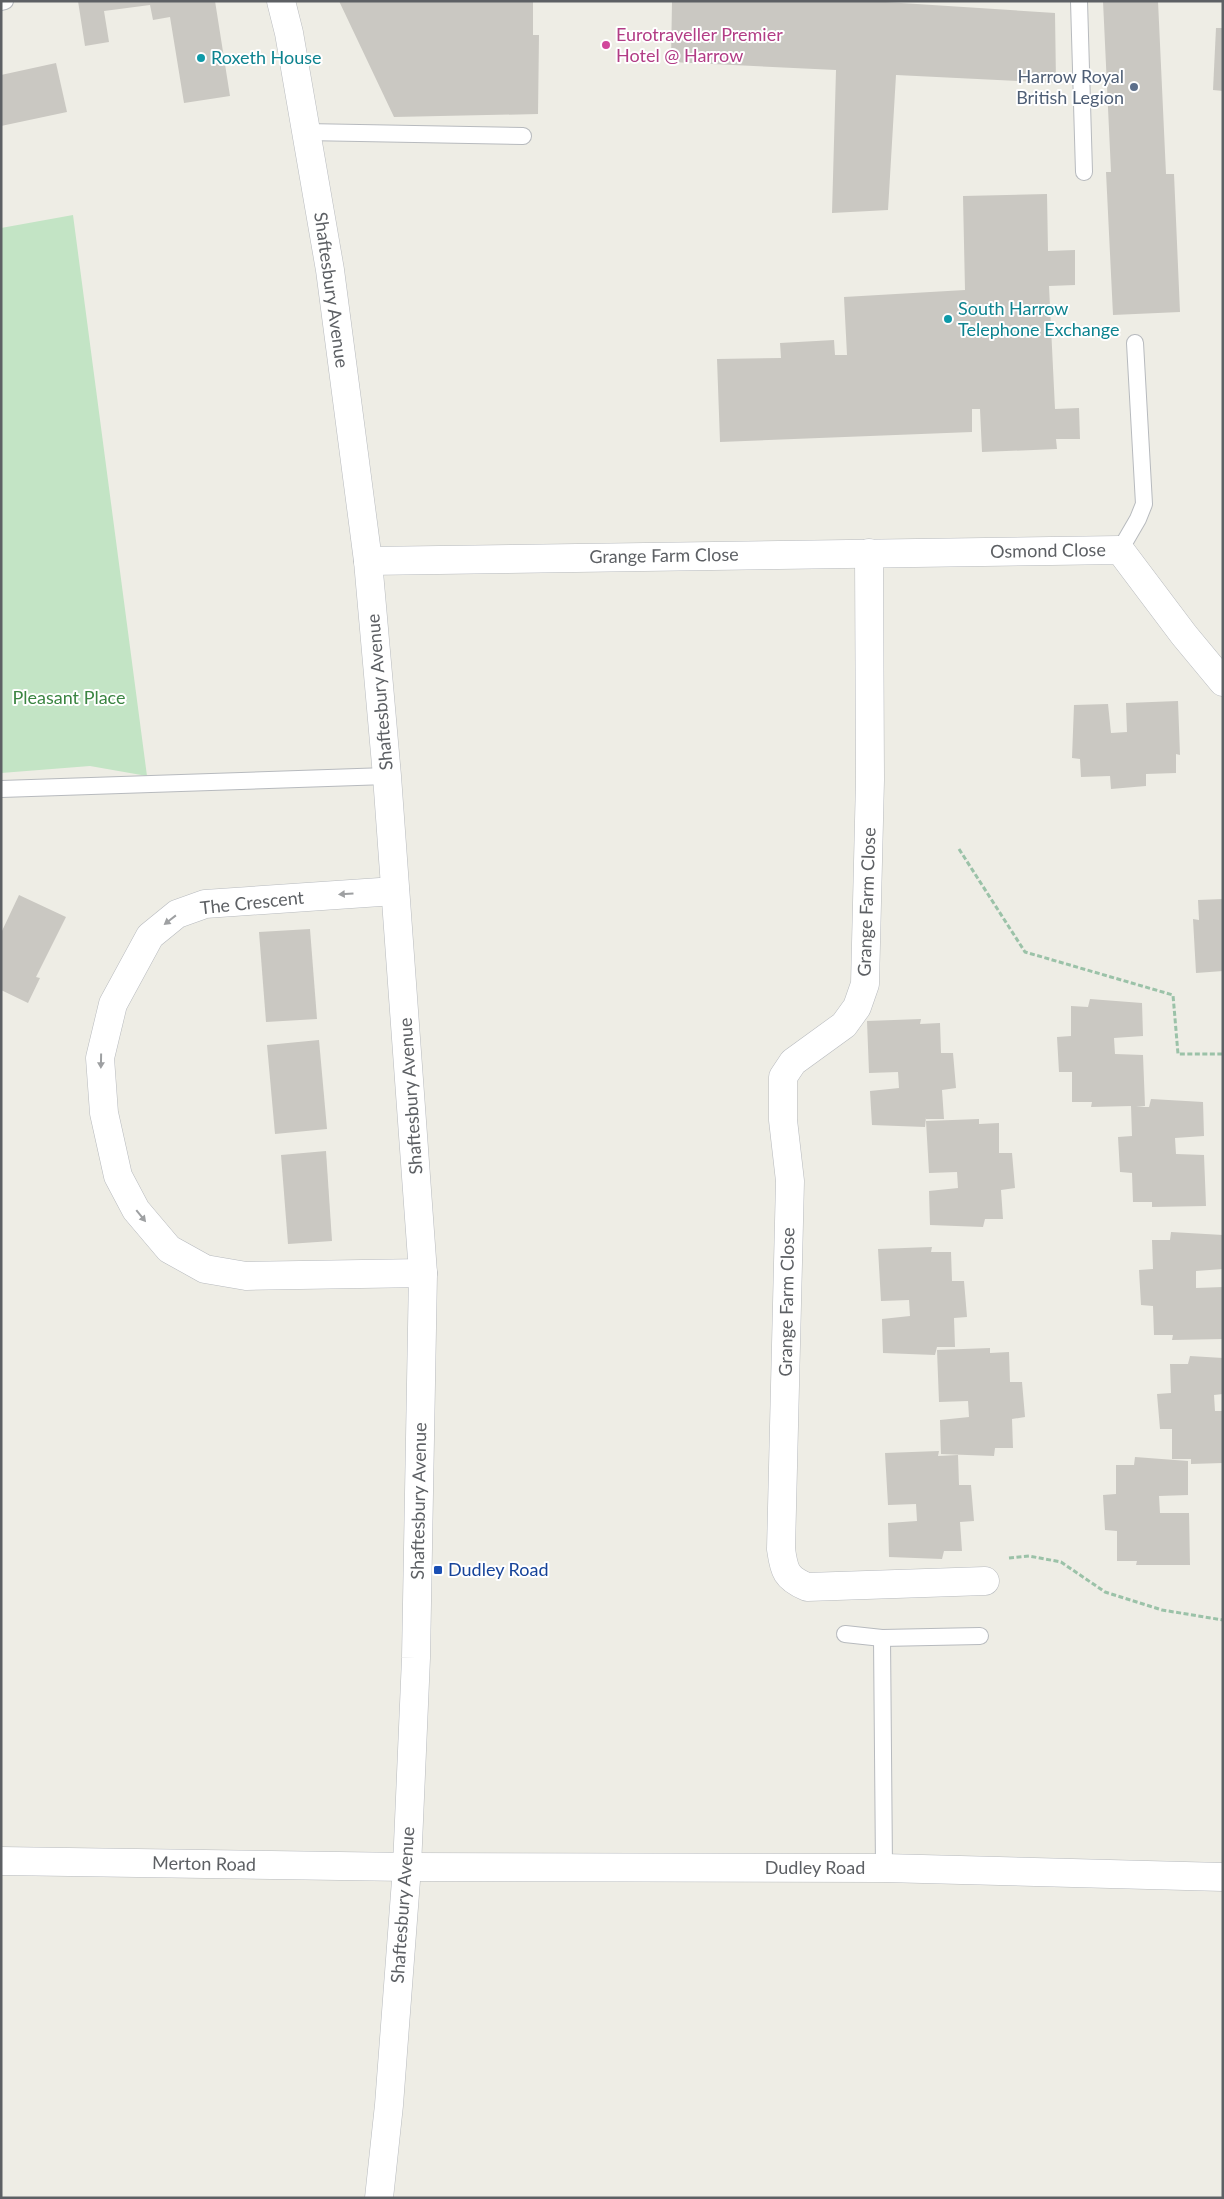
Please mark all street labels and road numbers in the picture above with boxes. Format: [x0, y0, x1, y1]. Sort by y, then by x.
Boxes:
street label: Shaftesbury Avenue [310, 211, 354, 369]
street label: Osmond Close [990, 538, 1106, 562]
street label: Grange Farm Close [589, 543, 739, 567]
street label: Shaftesbury Avenue [361, 613, 397, 771]
street label: Grange Farm Close [852, 827, 880, 977]
street label: The Crescent [199, 886, 305, 918]
street label: Shaftesbury Avenue [394, 1017, 426, 1175]
street label: Grange Farm Close [774, 1227, 798, 1377]
street label: Shaftesbury Avenue [406, 1422, 430, 1580]
street label: Shaftesbury Avenue [386, 1826, 418, 1984]
street label: Merton Road [152, 1851, 256, 1875]
street label: Dudley Road [765, 1856, 865, 1878]

